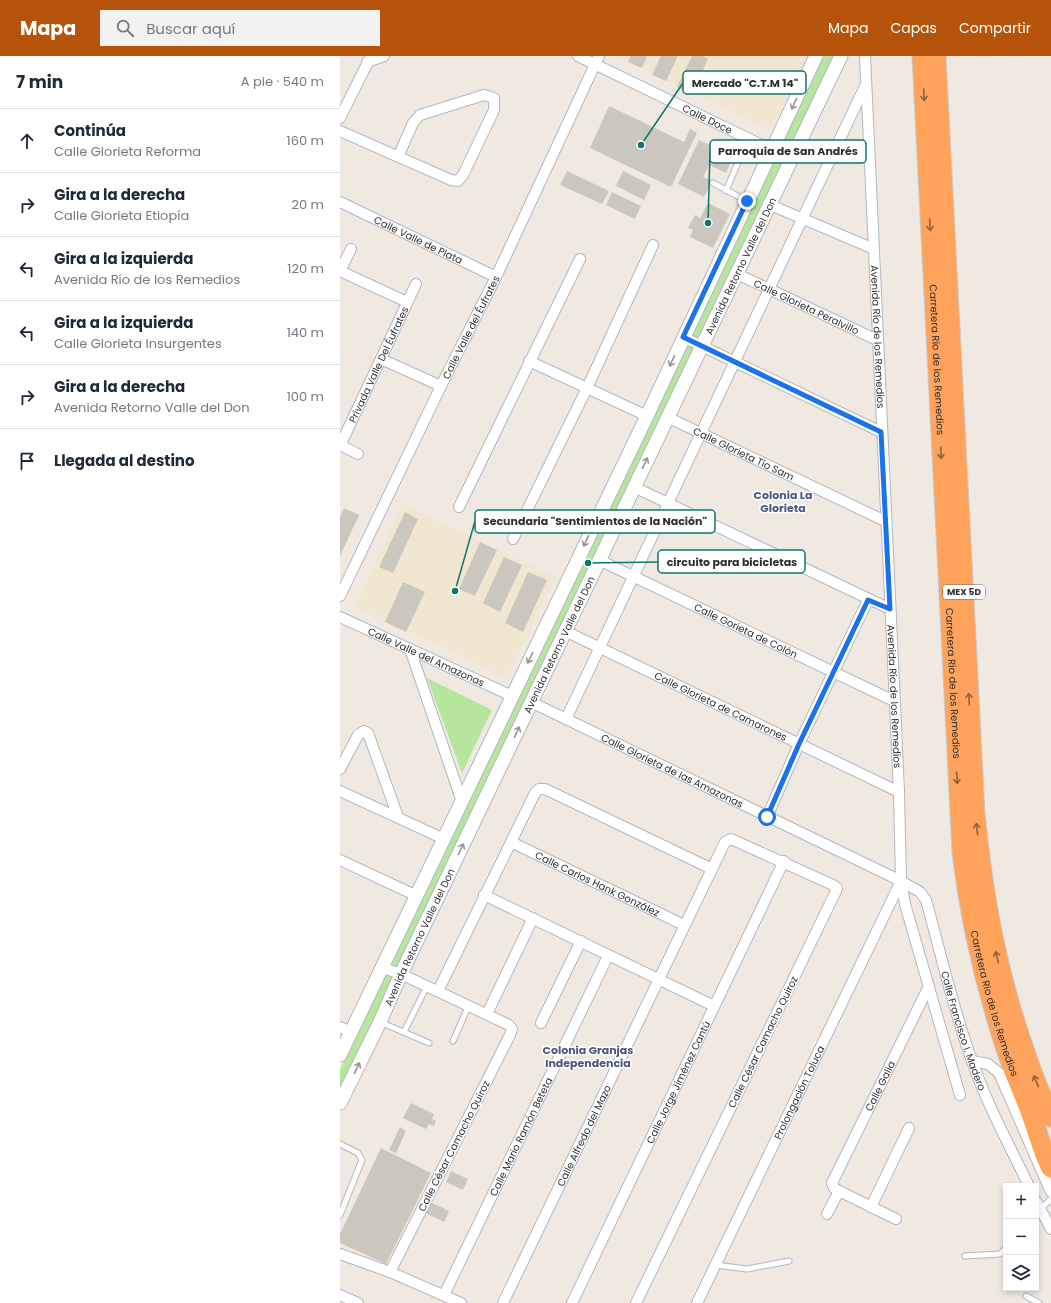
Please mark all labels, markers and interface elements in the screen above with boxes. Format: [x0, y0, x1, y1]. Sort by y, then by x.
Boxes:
search box [100, 10, 380, 46]
text: Mapa [20, 15, 76, 42]
icon: search [114, 17, 136, 39]
text: Buscar aquí [146, 18, 235, 39]
text: Mapa [828, 18, 868, 38]
text: Capas [890, 18, 937, 38]
text: Compartir [959, 18, 1031, 38]
text: 7 min [16, 70, 63, 94]
callout: Mercado "C.T.M 14" [683, 71, 806, 94]
text: A pie · 540 m [241, 72, 324, 91]
text: Mercado "C.T.M 14" [692, 75, 799, 91]
one-way arrow [920, 88, 928, 101]
one-way arrow [790, 98, 797, 110]
street label: Calle Doce [680, 100, 735, 137]
text: Continúa [54, 120, 126, 141]
icon: ahead [16, 130, 38, 152]
text: 160 m [287, 131, 324, 150]
callout: Parroquia de San Andrés [710, 140, 866, 163]
text: Calle Glorieta Reforma [54, 142, 201, 161]
text: Parroquia de San Andrés [718, 143, 858, 159]
text: Gira a la derecha [54, 184, 185, 205]
route end [738, 192, 756, 210]
icon: right [16, 194, 38, 216]
text: 20 m [291, 195, 324, 214]
street label: Avenida Retorno Valle del Don [701, 195, 780, 337]
text: Calle Glorieta Etiopía [54, 206, 189, 225]
street label: Calle Valle de Plata [372, 212, 465, 267]
one-way arrow [926, 218, 934, 231]
text: Gira a la izquierda [54, 248, 193, 269]
icon: left [16, 258, 38, 280]
text: 120 m [287, 259, 324, 278]
street label: Avenida Río de los Remedios [867, 265, 889, 409]
text: Avenida Río de los Remedios [54, 270, 240, 289]
street label: Calle Valle del Éufrates [438, 273, 503, 381]
street label: Calle Glorieta Peralvillo [751, 275, 862, 338]
street label: Carretera Río de los Remedios [926, 284, 949, 435]
street label: Privada Valle Del Éufrates [345, 304, 412, 425]
text: Gira a la izquierda [54, 312, 193, 333]
icon: left [16, 322, 38, 344]
text: 140 m [287, 323, 324, 342]
text: Calle Glorieta Insurgentes [54, 334, 222, 353]
one-way arrow [668, 354, 675, 366]
text: Gira a la derecha [54, 376, 185, 397]
icon: right [16, 386, 38, 408]
text: 100 m [287, 387, 324, 406]
text: Avenida Retorno Valle del Don [54, 398, 250, 417]
street label: Calle Glorieta Tío Sam [691, 423, 797, 484]
one-way arrow [937, 446, 945, 459]
icon: arrive [16, 450, 38, 472]
text: Llegada al destino [54, 450, 195, 471]
one-way arrow [642, 457, 649, 469]
district label: Colonia La Glorieta [754, 487, 812, 516]
callout: Secundaria "Sentimientos de la Nación" [475, 510, 715, 533]
text: Secundaria "Sentimientos de la Nación" [483, 513, 708, 529]
one-way arrow [582, 535, 589, 547]
callout: circuito para bicicletas [658, 550, 805, 573]
text: circuito para bicicletas [667, 554, 797, 570]
street label: Avenida Retorno Valle del Don [520, 573, 598, 716]
road number: MEX 5D [943, 585, 985, 599]
street label: Calle Gorieta de Colón [692, 599, 800, 661]
street label: Carretera Río de los Remedios [942, 607, 965, 759]
street label: Calle Valle del Amazonas [366, 623, 487, 690]
street label: Avenida Río de los Remedios [884, 624, 905, 768]
one-way arrow [526, 652, 533, 664]
street label: Calle Glorieta de Camarones [652, 668, 790, 744]
one-way arrow [966, 693, 973, 706]
one-way arrow [514, 726, 521, 738]
street label: Calle Glorieta de las Amazonas [599, 730, 746, 811]
one-way arrow [953, 771, 960, 784]
route start [758, 808, 776, 826]
one-way arrow [973, 823, 980, 836]
one-way arrow [458, 843, 465, 855]
street label: Calle Carlos Hank González [533, 847, 663, 920]
street label: Avenida Retorno Valle del Don [380, 866, 458, 1008]
street label: Carretera Río de los Remedios [967, 929, 1023, 1078]
one-way arrow [993, 951, 1000, 964]
street label: Calle Francisco I. Madero [938, 969, 990, 1093]
street label: Calle César Camacho Quiroz [724, 973, 802, 1110]
street label: Calle Jorge Jiménez Cantú [642, 1018, 714, 1146]
district label: Colonia Granjas Independencia [543, 1042, 633, 1071]
street label: Prolongación Toluca [770, 1043, 828, 1142]
street label: Calle Galia [861, 1058, 899, 1114]
one-way arrow [354, 1062, 361, 1074]
street label: Calle Mario Ramón Beteta [486, 1075, 556, 1198]
one-way arrow [1031, 1075, 1039, 1087]
street label: Calle César Camacho Quiroz [414, 1078, 494, 1214]
street label: Calle Alfredo del Mazo [553, 1082, 615, 1189]
map controls [1003, 1183, 1039, 1291]
button: + [1003, 1183, 1039, 1219]
button: − [1003, 1219, 1039, 1255]
button: layers [1003, 1255, 1039, 1291]

